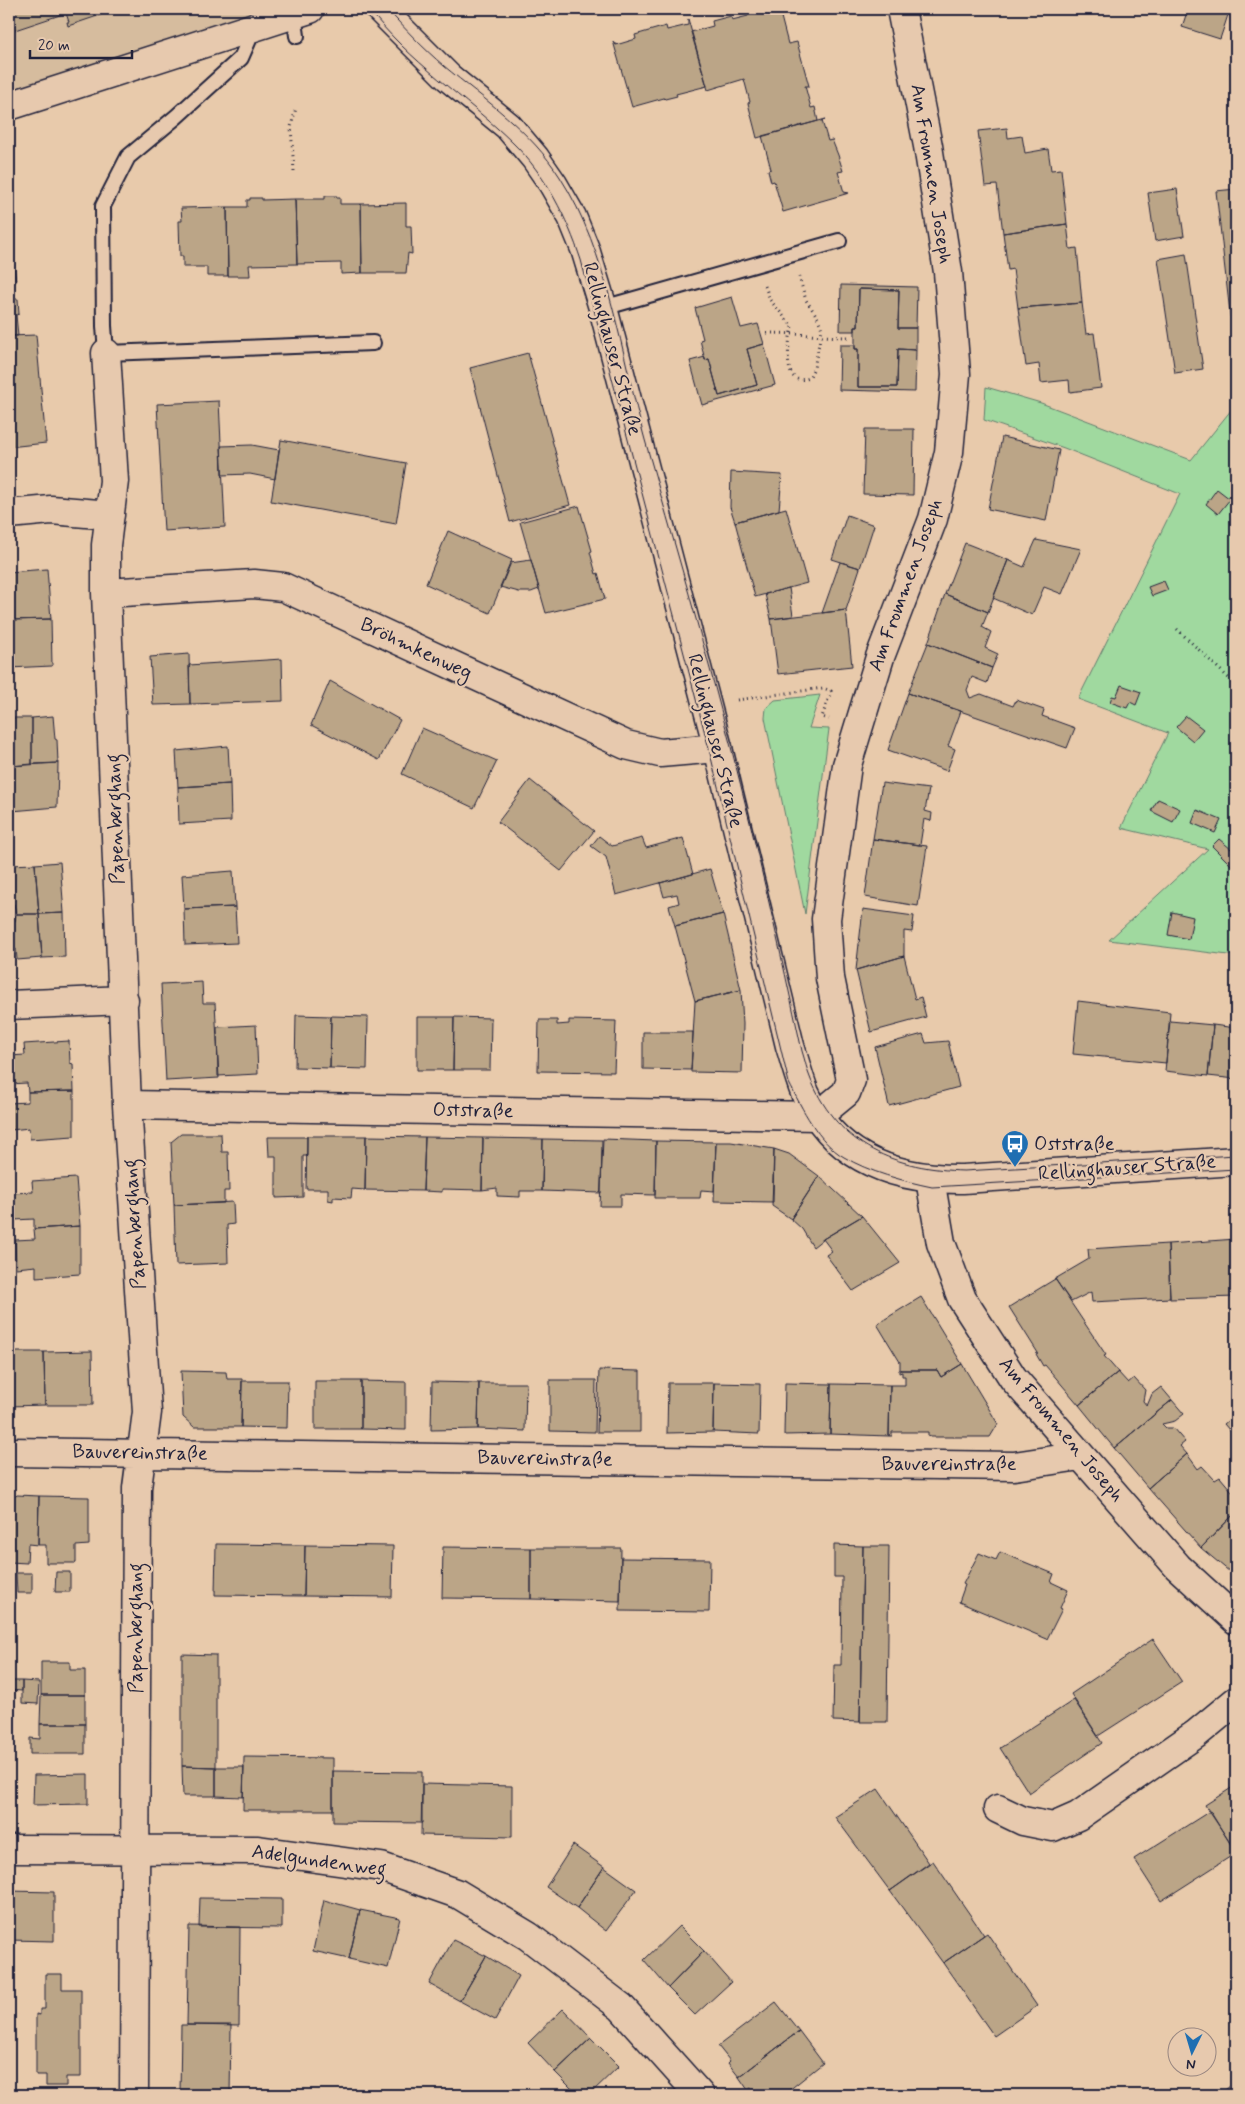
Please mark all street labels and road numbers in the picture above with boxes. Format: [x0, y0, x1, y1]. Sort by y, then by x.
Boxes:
street label: Am Frommen Joseph [903, 82, 959, 266]
street label: Rellinghauser Straße [574, 259, 648, 439]
street label: Am Frommen Joseph [862, 495, 950, 675]
street label: Bröhmkenweg [355, 611, 476, 688]
street label: Rellinghauser Straße [678, 651, 750, 831]
street label: Papenberghang [100, 753, 134, 885]
street label: Oststraße [432, 1097, 514, 1125]
street label: Rellinghauser Straße [1037, 1148, 1217, 1190]
street label: Papenberghang [117, 1158, 155, 1290]
street label: Am Frommen Joseph [992, 1352, 1130, 1508]
street label: Bauvereinstraße [72, 1438, 208, 1468]
street label: Bauvereinstraße [477, 1444, 613, 1474]
street label: Bauvereinstraße [881, 1451, 1017, 1478]
street label: Papenberghang [123, 1563, 152, 1693]
street label: Adelgundenweg [250, 1838, 388, 1886]

